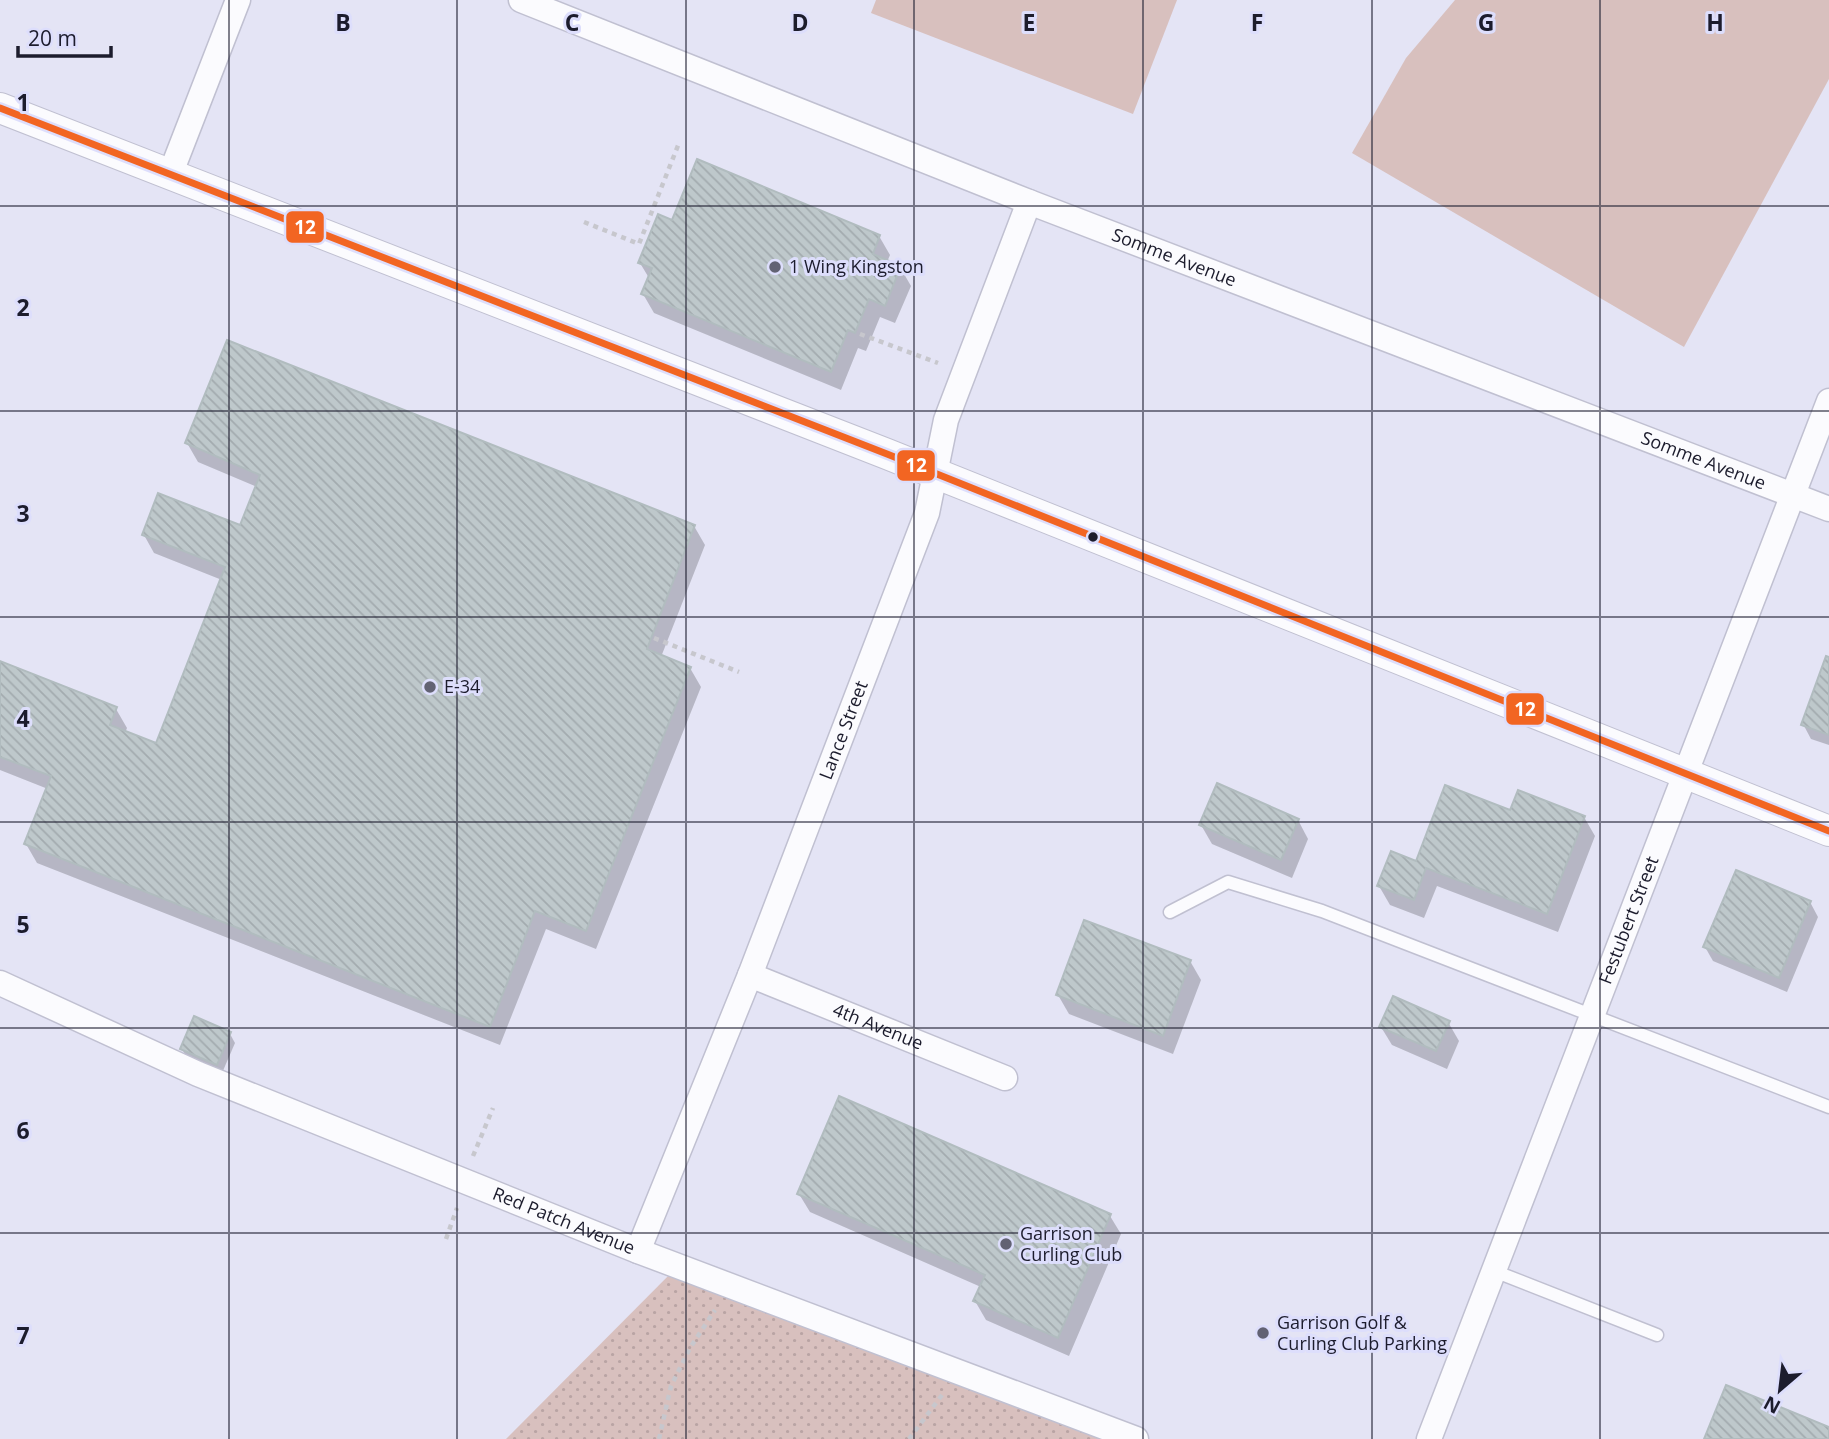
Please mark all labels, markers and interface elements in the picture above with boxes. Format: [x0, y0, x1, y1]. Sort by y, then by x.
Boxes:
text: B [335, 6, 351, 38]
text: C [565, 6, 579, 38]
text: D [791, 6, 809, 38]
text: E [1023, 6, 1035, 38]
text: F [1251, 6, 1263, 38]
text: G [1478, 6, 1494, 38]
text: H [1706, 6, 1724, 38]
scale bar [18, 14, 110, 58]
text: 20 m [28, 24, 77, 52]
text: 1 [16, 86, 30, 118]
line badge: 12 [285, 210, 325, 244]
text: 12 [294, 214, 316, 240]
street label: Somme Avenue [1109, 222, 1240, 291]
place label: 1 Wing Kingston [789, 254, 924, 278]
marker: 1 Wing Kingston [767, 259, 783, 275]
text: 2 [16, 291, 30, 323]
street label: Somme Avenue [1638, 425, 1769, 495]
line badge: 12 [896, 449, 936, 482]
text: 12 [905, 452, 927, 478]
text: 3 [16, 497, 30, 529]
unlabelled marker [1086, 530, 1100, 544]
place label: E-34 [444, 674, 480, 698]
street label: Lance Street [813, 677, 873, 783]
marker: E-34 [422, 679, 438, 695]
line badge: 12 [1505, 692, 1545, 726]
text: 12 [1514, 696, 1536, 722]
text: 4 [16, 702, 30, 734]
street label: Festubert Street [1592, 852, 1664, 987]
text: 5 [16, 908, 30, 940]
street label: 4th Avenue [830, 997, 927, 1055]
text: 6 [16, 1114, 30, 1146]
street label: Red Patch Avenue [489, 1181, 639, 1260]
place label: Garrison Curling Club [1020, 1221, 1122, 1266]
marker: Garrison Curling Club [998, 1236, 1014, 1252]
place label: Garrison Golf & Curling Club Parking [1277, 1310, 1447, 1355]
text: 7 [16, 1319, 30, 1351]
marker: Garrison Golf & Curling Club Parking [1255, 1325, 1271, 1341]
north arrow [1745, 1355, 1815, 1425]
text: N [1759, 1390, 1785, 1420]

